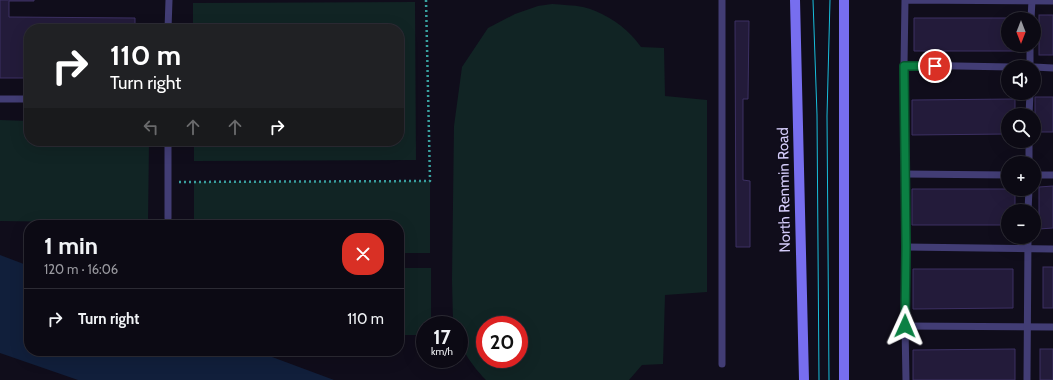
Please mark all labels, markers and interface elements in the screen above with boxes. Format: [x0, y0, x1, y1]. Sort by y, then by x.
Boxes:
north arrow [1001, 12, 1041, 52]
map controls [1001, 12, 1041, 244]
text: 110 m [110, 38, 181, 72]
icon: right [44, 40, 96, 92]
pin [918, 49, 952, 83]
icon: arrive [924, 55, 946, 77]
button: sound [1001, 60, 1041, 100]
text: Turn right [110, 72, 181, 94]
button: search [1001, 108, 1041, 148]
icon: left [140, 116, 162, 138]
icon: ahead [182, 116, 204, 138]
icon: ahead [224, 116, 246, 138]
icon: right [266, 116, 288, 138]
street label: North Renmin Road [774, 127, 794, 253]
button: + [1001, 156, 1041, 196]
button: − [1001, 204, 1041, 244]
text: 1 min [44, 231, 98, 260]
button: close [342, 233, 384, 275]
text: 120 m · 16:06 [44, 261, 118, 277]
position arrow [884, 305, 926, 347]
icon: right [44, 308, 66, 330]
text: Turn right [78, 310, 139, 328]
text: 110 m [347, 310, 384, 328]
speed limit sign: 20 [476, 316, 528, 368]
text: 17 [433, 325, 451, 349]
text: km/h [431, 345, 453, 358]

